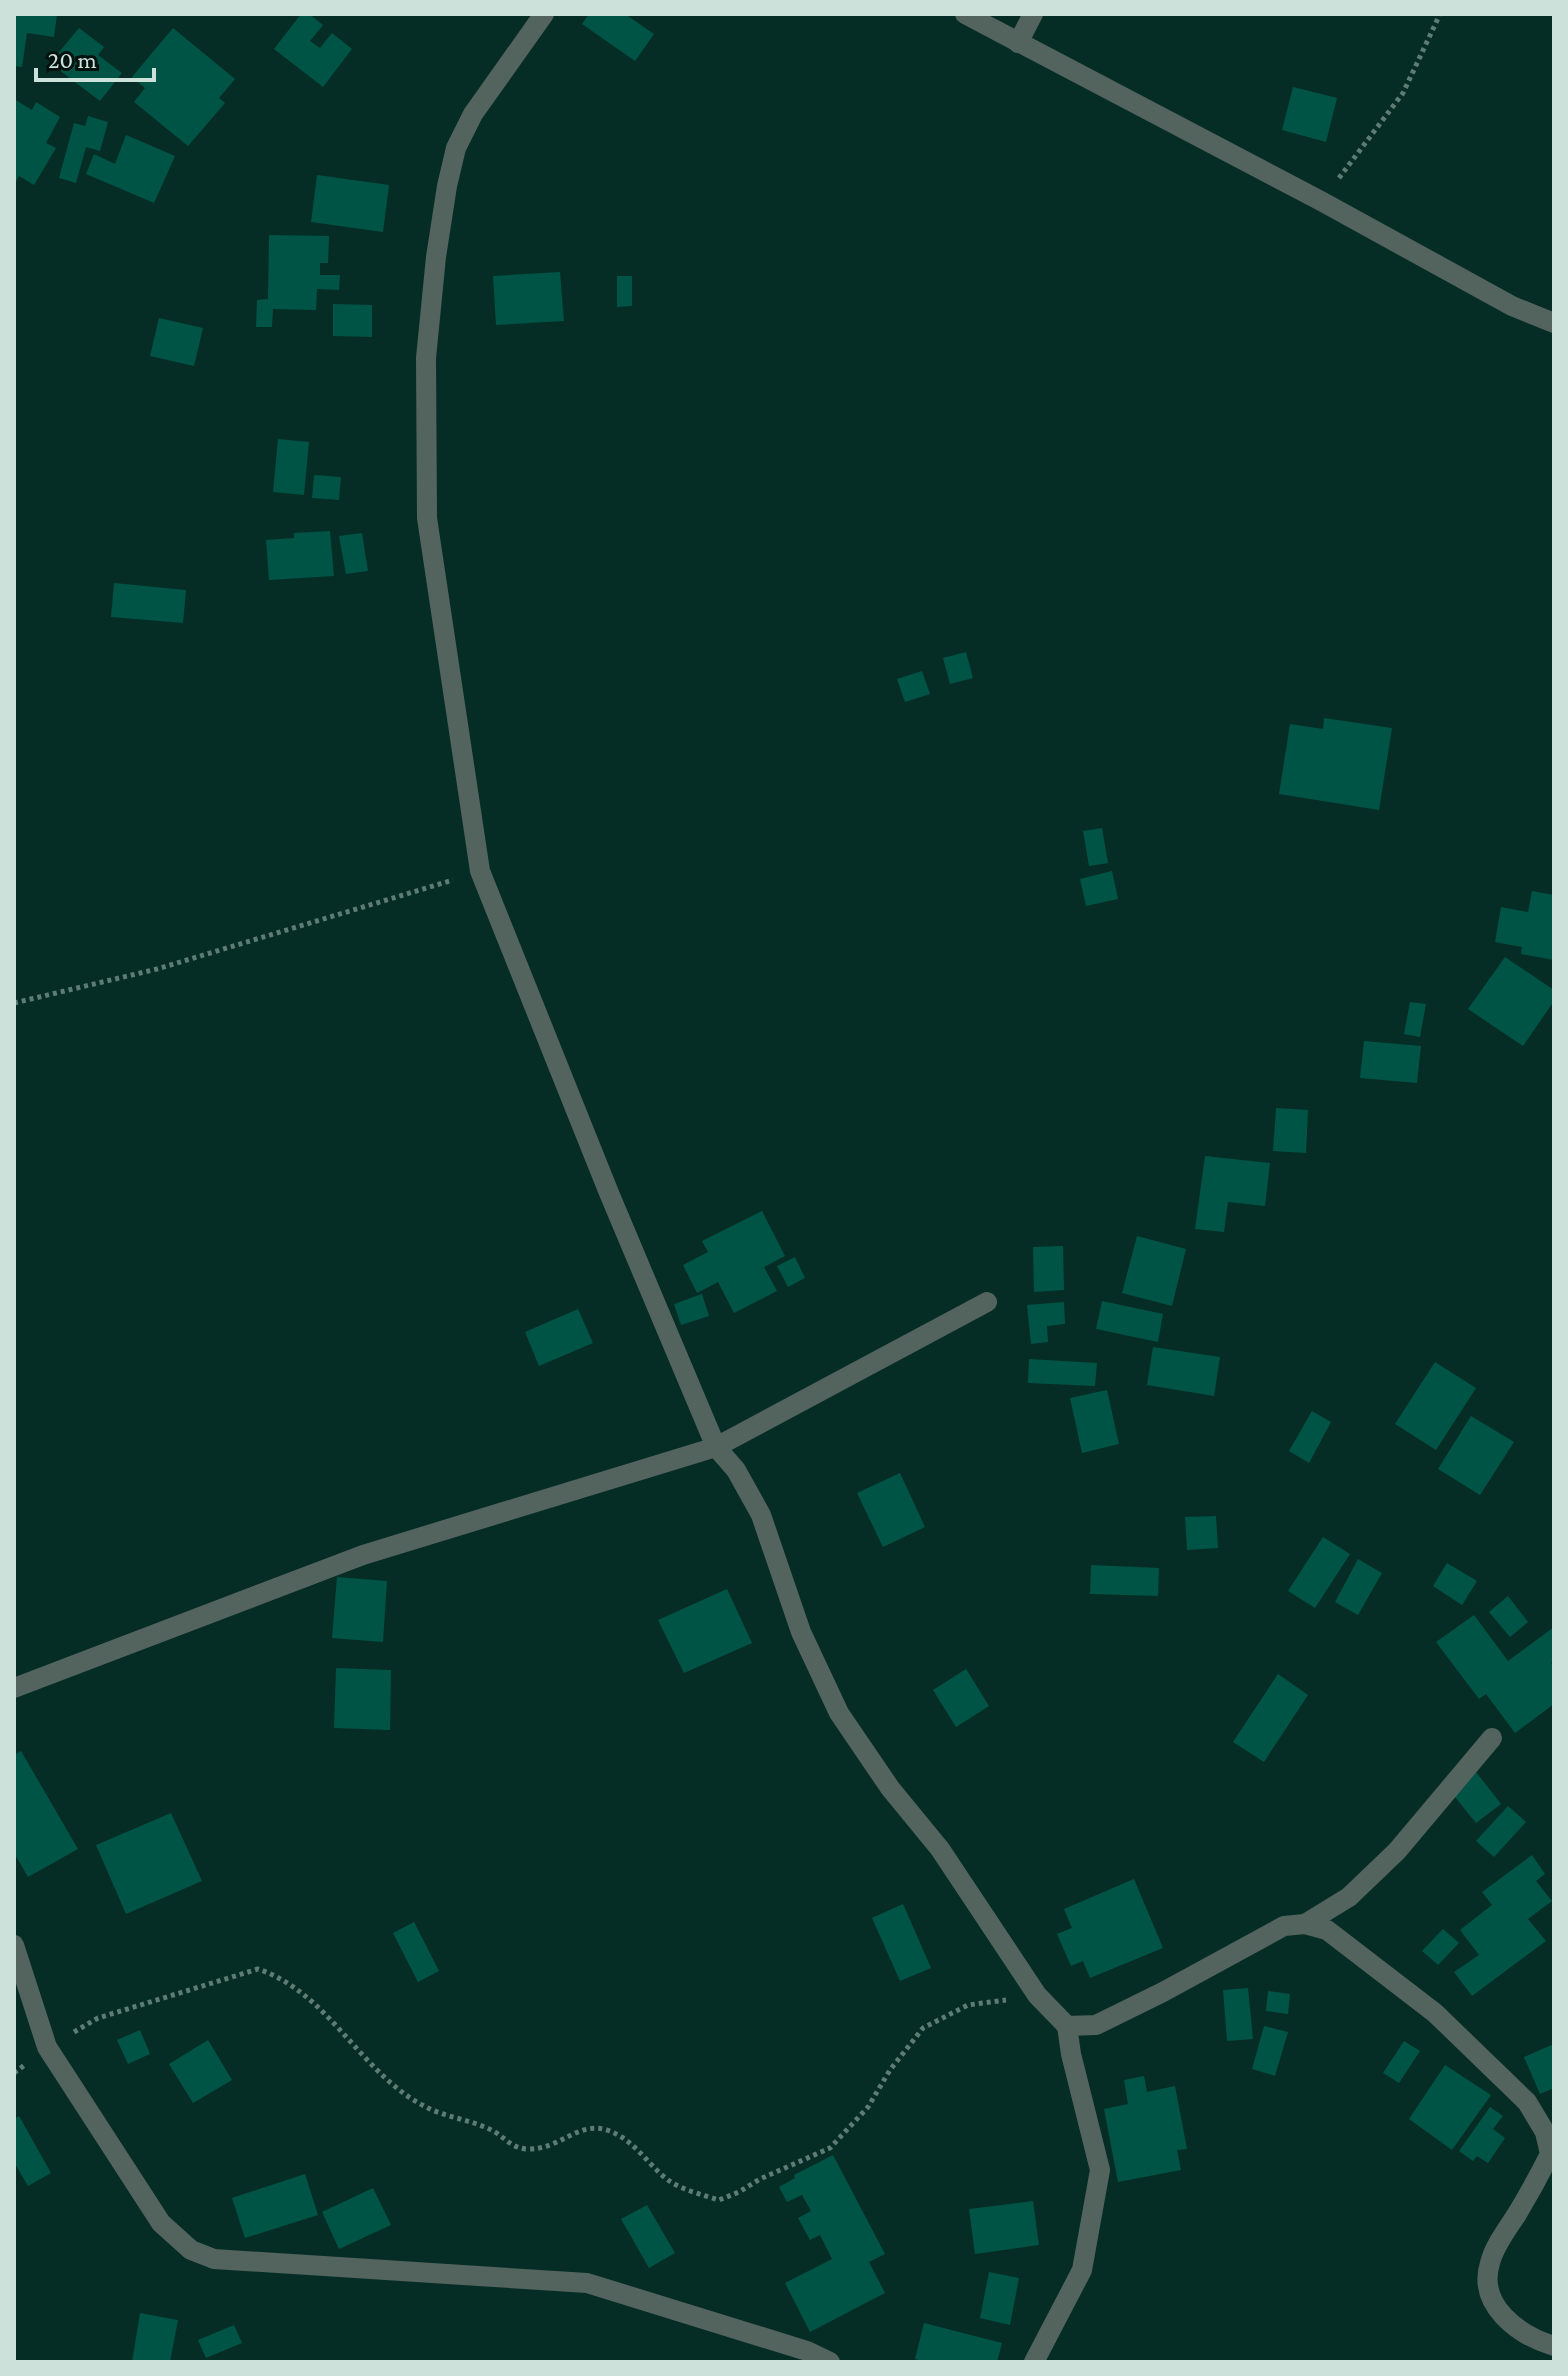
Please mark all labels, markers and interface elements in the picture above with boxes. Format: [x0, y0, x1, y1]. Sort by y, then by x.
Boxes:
scale bar [36, 32, 154, 82]
text: 20 m [48, 46, 97, 73]

